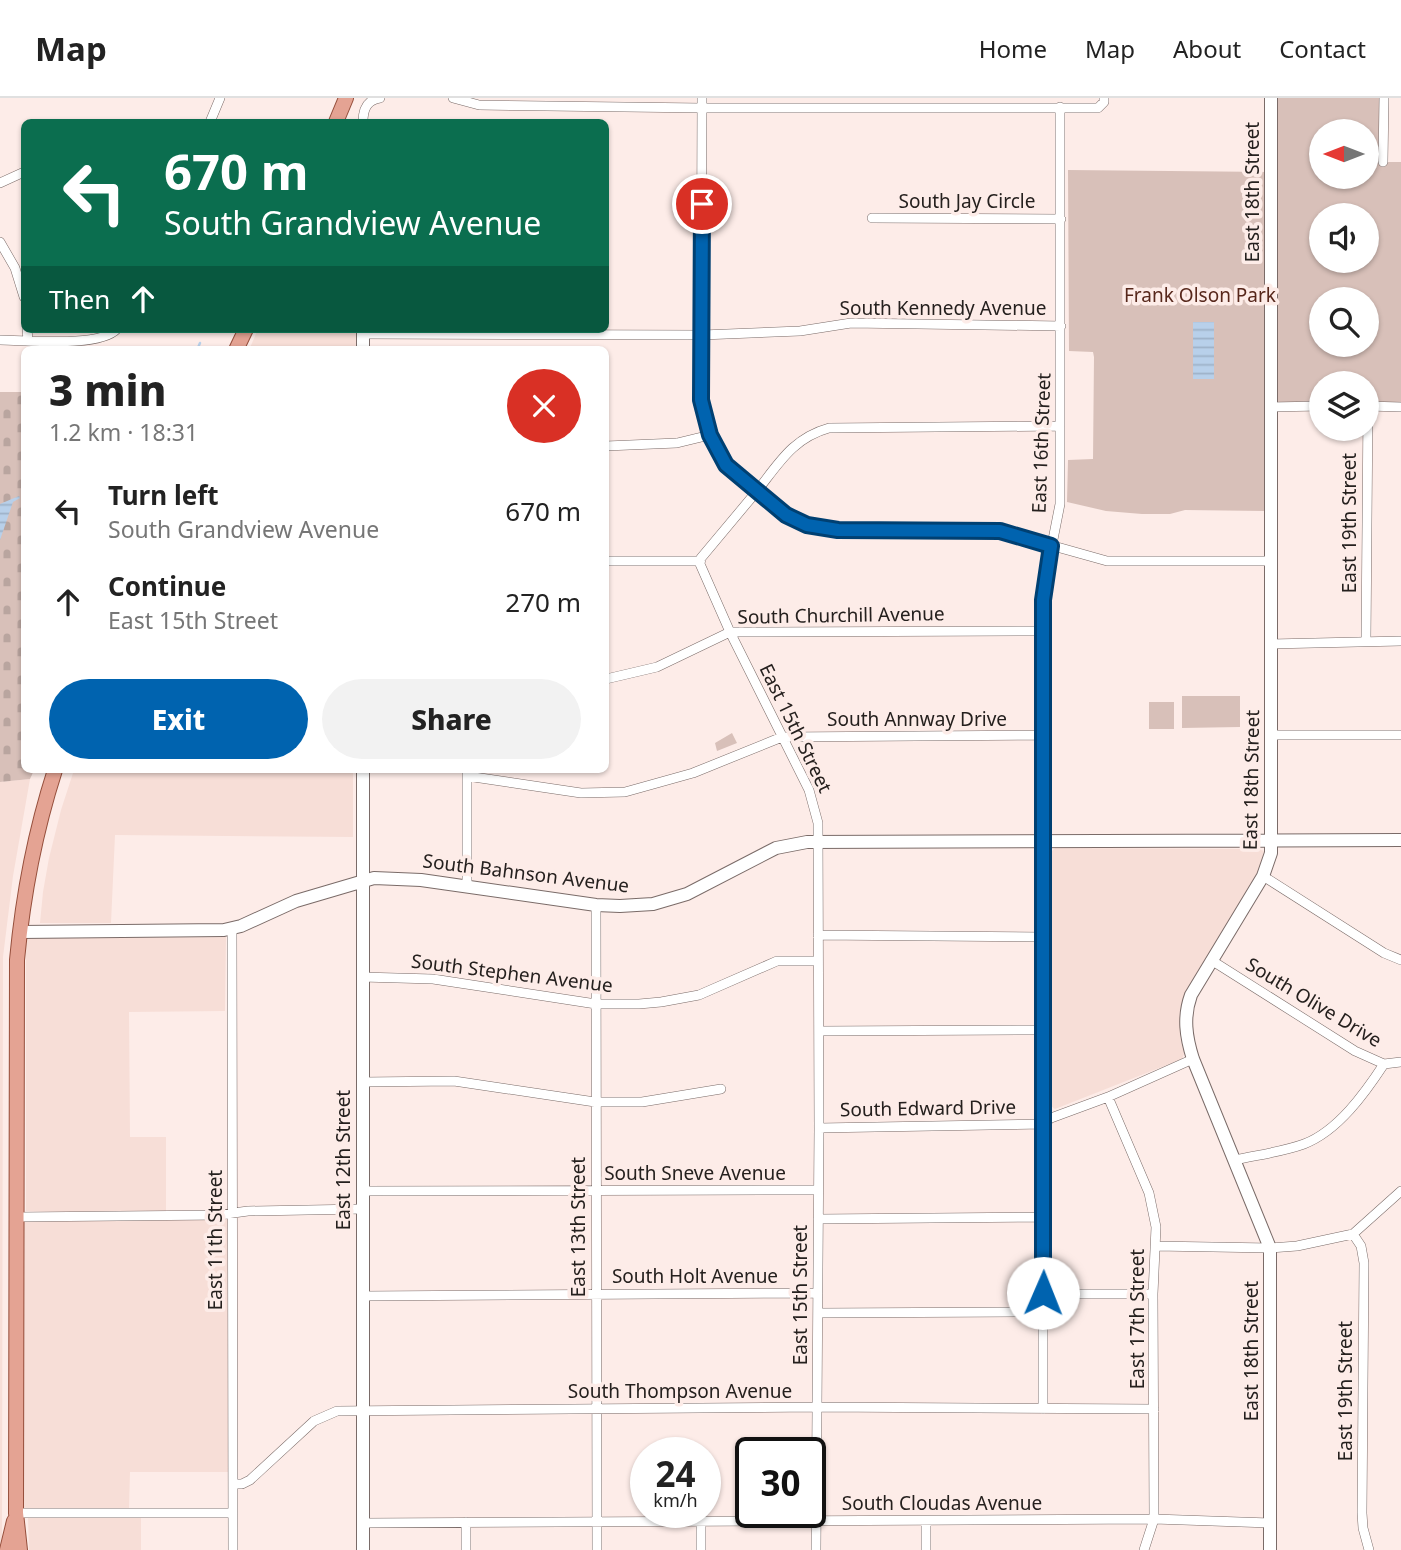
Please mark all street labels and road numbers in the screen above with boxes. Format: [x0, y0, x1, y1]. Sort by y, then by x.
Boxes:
street label: East 18th Street [1239, 122, 1265, 262]
street label: South Jay Circle [899, 188, 1035, 214]
street label: South Kennedy Avenue [840, 295, 1046, 321]
street label: East 16th Street [1026, 372, 1056, 514]
street label: East 19th Street [1336, 453, 1362, 593]
street label: South Churchill Avenue [737, 600, 945, 630]
street label: East 15th Street [754, 659, 839, 797]
street label: South Annway Drive [827, 706, 1007, 732]
street label: East 18th Street [1237, 709, 1265, 850]
street label: South Bahnson Avenue [421, 847, 631, 899]
street label: South Stephen Avenue [410, 948, 614, 998]
street label: South Olive Drive [1241, 951, 1387, 1053]
street label: East 12th Street [330, 1090, 356, 1230]
street label: South Edward Drive [840, 1093, 1016, 1123]
street label: East 13th Street [565, 1157, 591, 1297]
street label: South Sneve Avenue [604, 1160, 786, 1186]
street label: East 11th Street [202, 1170, 228, 1310]
street label: East 15th Street [787, 1225, 813, 1365]
street label: East 17th Street [1124, 1249, 1150, 1389]
street label: South Holt Avenue [612, 1263, 778, 1289]
street label: East 18th Street [1238, 1281, 1264, 1421]
street label: East 19th Street [1332, 1321, 1358, 1461]
street label: South Thompson Avenue [568, 1378, 792, 1404]
street label: South Cloudas Avenue [842, 1490, 1042, 1516]

